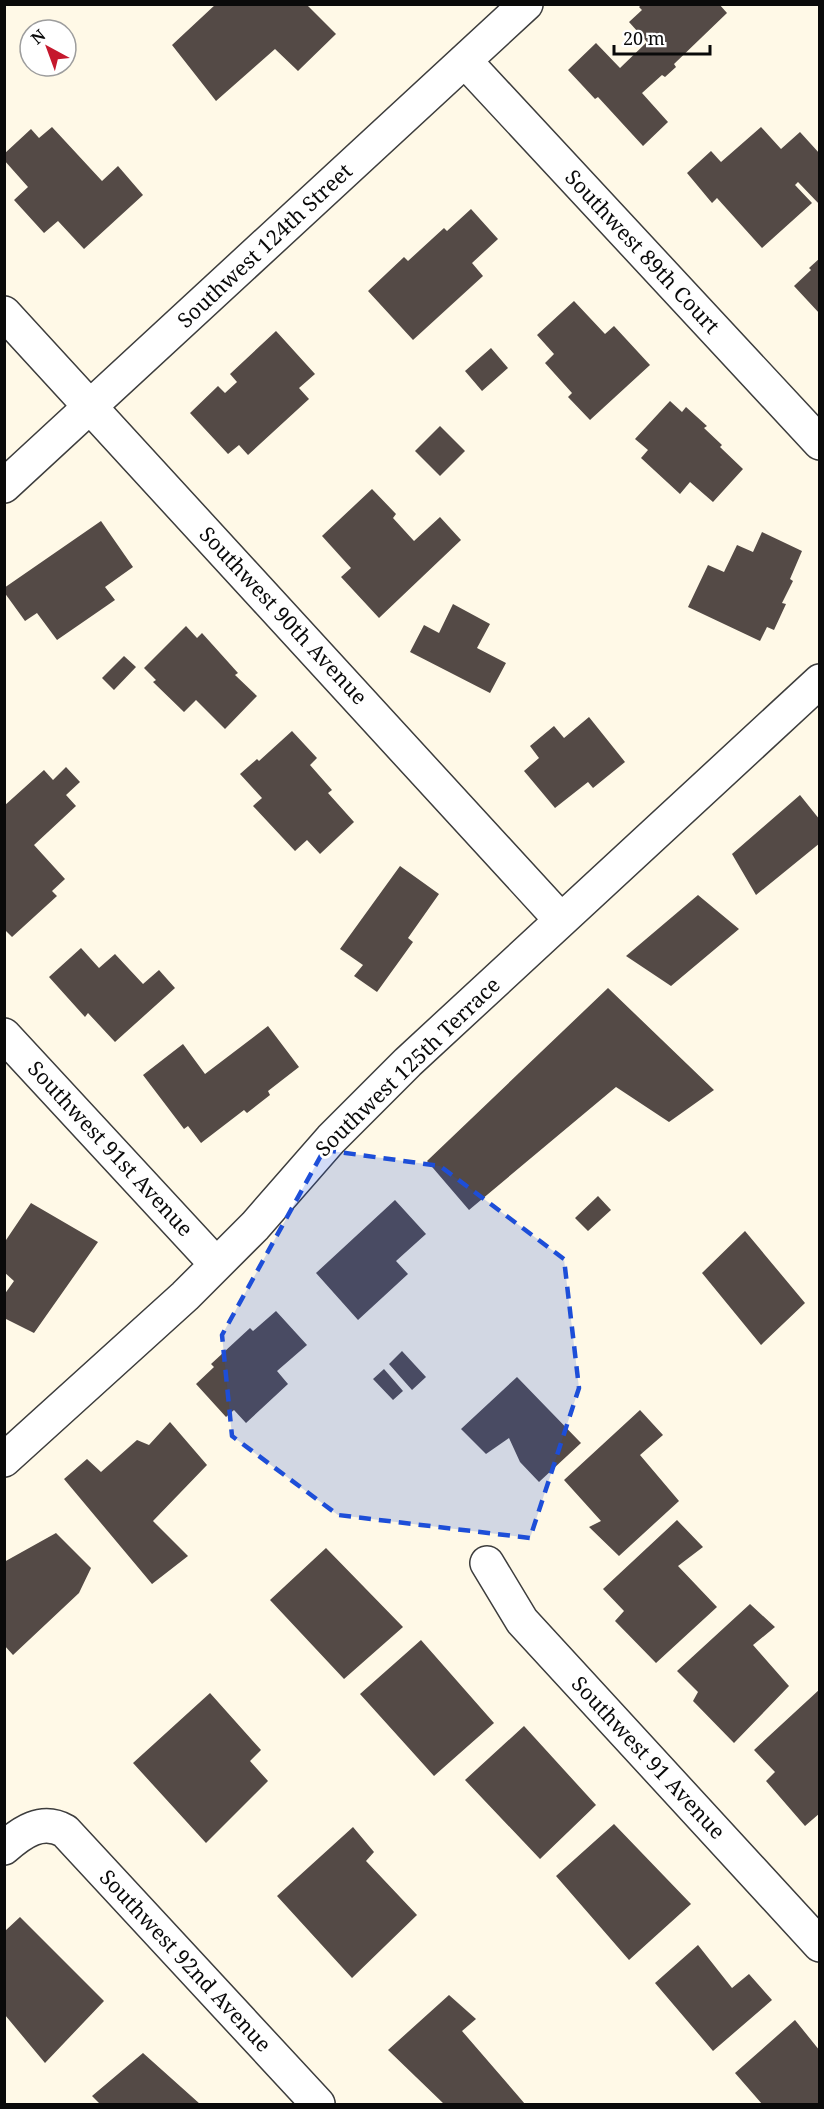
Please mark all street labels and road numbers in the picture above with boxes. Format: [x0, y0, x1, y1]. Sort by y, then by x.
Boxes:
street label: Southwest 124th Street [171, 157, 358, 334]
street label: Southwest 89th Court [559, 163, 726, 339]
street label: Southwest 90th Avenue [194, 520, 374, 710]
street label: Southwest 125th Terrace [309, 971, 506, 1162]
street label: Southwest 91st Avenue [22, 1055, 199, 1242]
street label: Southwest 91 Avenue [566, 1670, 732, 1845]
street label: Southwest 92nd Avenue [94, 1863, 278, 2058]

